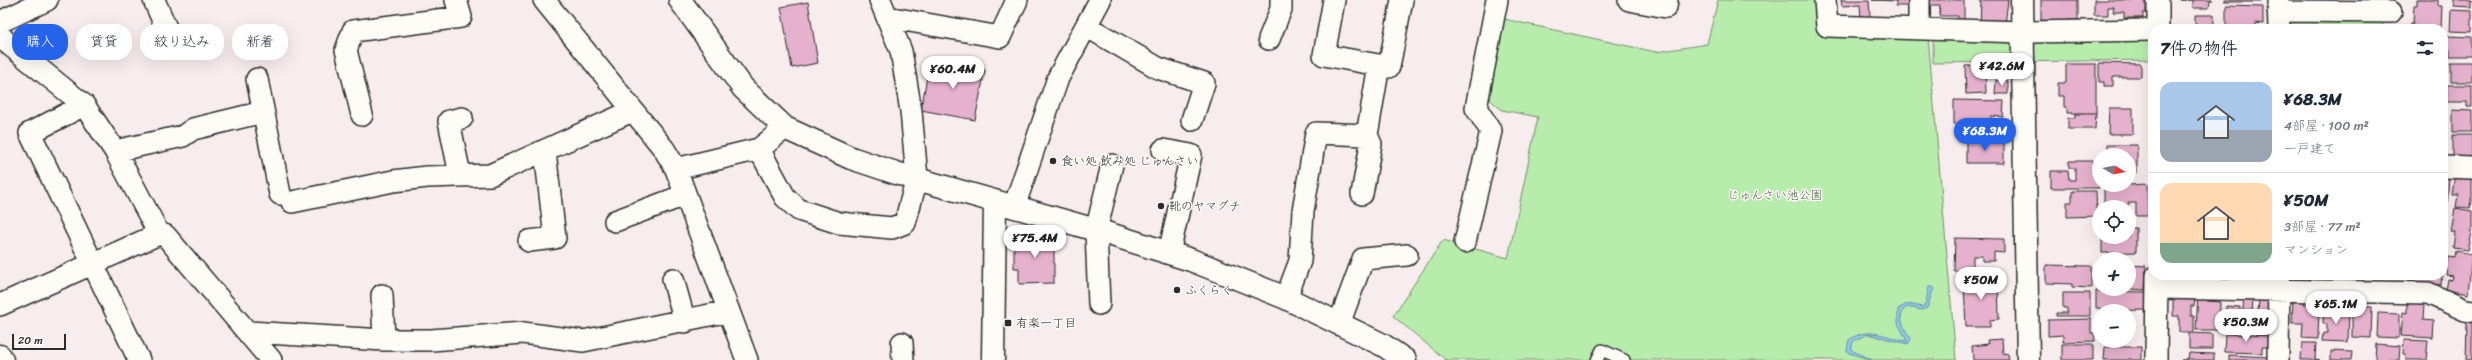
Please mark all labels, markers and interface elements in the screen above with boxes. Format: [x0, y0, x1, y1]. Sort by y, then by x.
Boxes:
chip: 購入 [12, 24, 68, 60]
chip: 賃貸 [76, 24, 132, 60]
chip: 絞り込み [140, 24, 224, 60]
chip: 新着 [232, 24, 288, 60]
text: 7件の物件 [2160, 33, 2238, 63]
icon: filters [2414, 37, 2436, 59]
pin: ¥42.6M [1969, 53, 2035, 87]
text: ¥42.6M [1980, 54, 2024, 77]
pin: ¥60.4M [920, 56, 986, 90]
text: ¥60.4M [930, 57, 976, 80]
text: ¥68.3M [2284, 84, 2342, 114]
icon: home [2192, 98, 2240, 146]
text: 4部屋 · 100 m² [2284, 114, 2369, 137]
pin: ¥68.3M [1952, 118, 2018, 152]
text: ¥68.3M [1963, 119, 2007, 142]
text: 一戸建て [2284, 137, 2336, 160]
north arrow [2092, 148, 2136, 192]
map controls [2092, 148, 2136, 348]
place label: 食い処 飲み処 じゅんさい [1061, 150, 1199, 172]
marker: 食い処 飲み処 じゅんさい [1048, 156, 1058, 166]
park label: じゅんさい池公園 [1727, 184, 1823, 206]
text: ¥50M [2284, 185, 2328, 215]
place label: 靴のヤマグチ [1169, 195, 1241, 217]
icon: home [2192, 199, 2240, 247]
button: locate [2092, 200, 2136, 244]
marker: 靴のヤマグチ [1156, 201, 1166, 211]
text: 3部屋 · 77 m² [2284, 215, 2361, 238]
pin: ¥75.4M [1002, 225, 1068, 259]
text: ¥75.4M [1012, 226, 1058, 249]
text: マンション [2284, 238, 2348, 261]
button: + [2092, 252, 2136, 296]
pin: ¥50M [1957, 267, 2005, 301]
text: ¥50M [1964, 268, 1998, 291]
place label: ふくらく [1185, 279, 1233, 301]
marker: ふくらく [1172, 285, 1182, 295]
pin: ¥65.1M [2303, 291, 2369, 325]
text: ¥65.1M [2315, 292, 2357, 315]
button: − [2092, 304, 2136, 348]
pin: ¥50.3M [2213, 309, 2279, 343]
text: ¥50.3M [2223, 310, 2269, 333]
place label: 有楽一丁目 [1016, 312, 1076, 334]
marker: 有楽一丁目 [1003, 318, 1013, 328]
text: 20 m [18, 331, 43, 350]
scale bar [12, 332, 66, 351]

